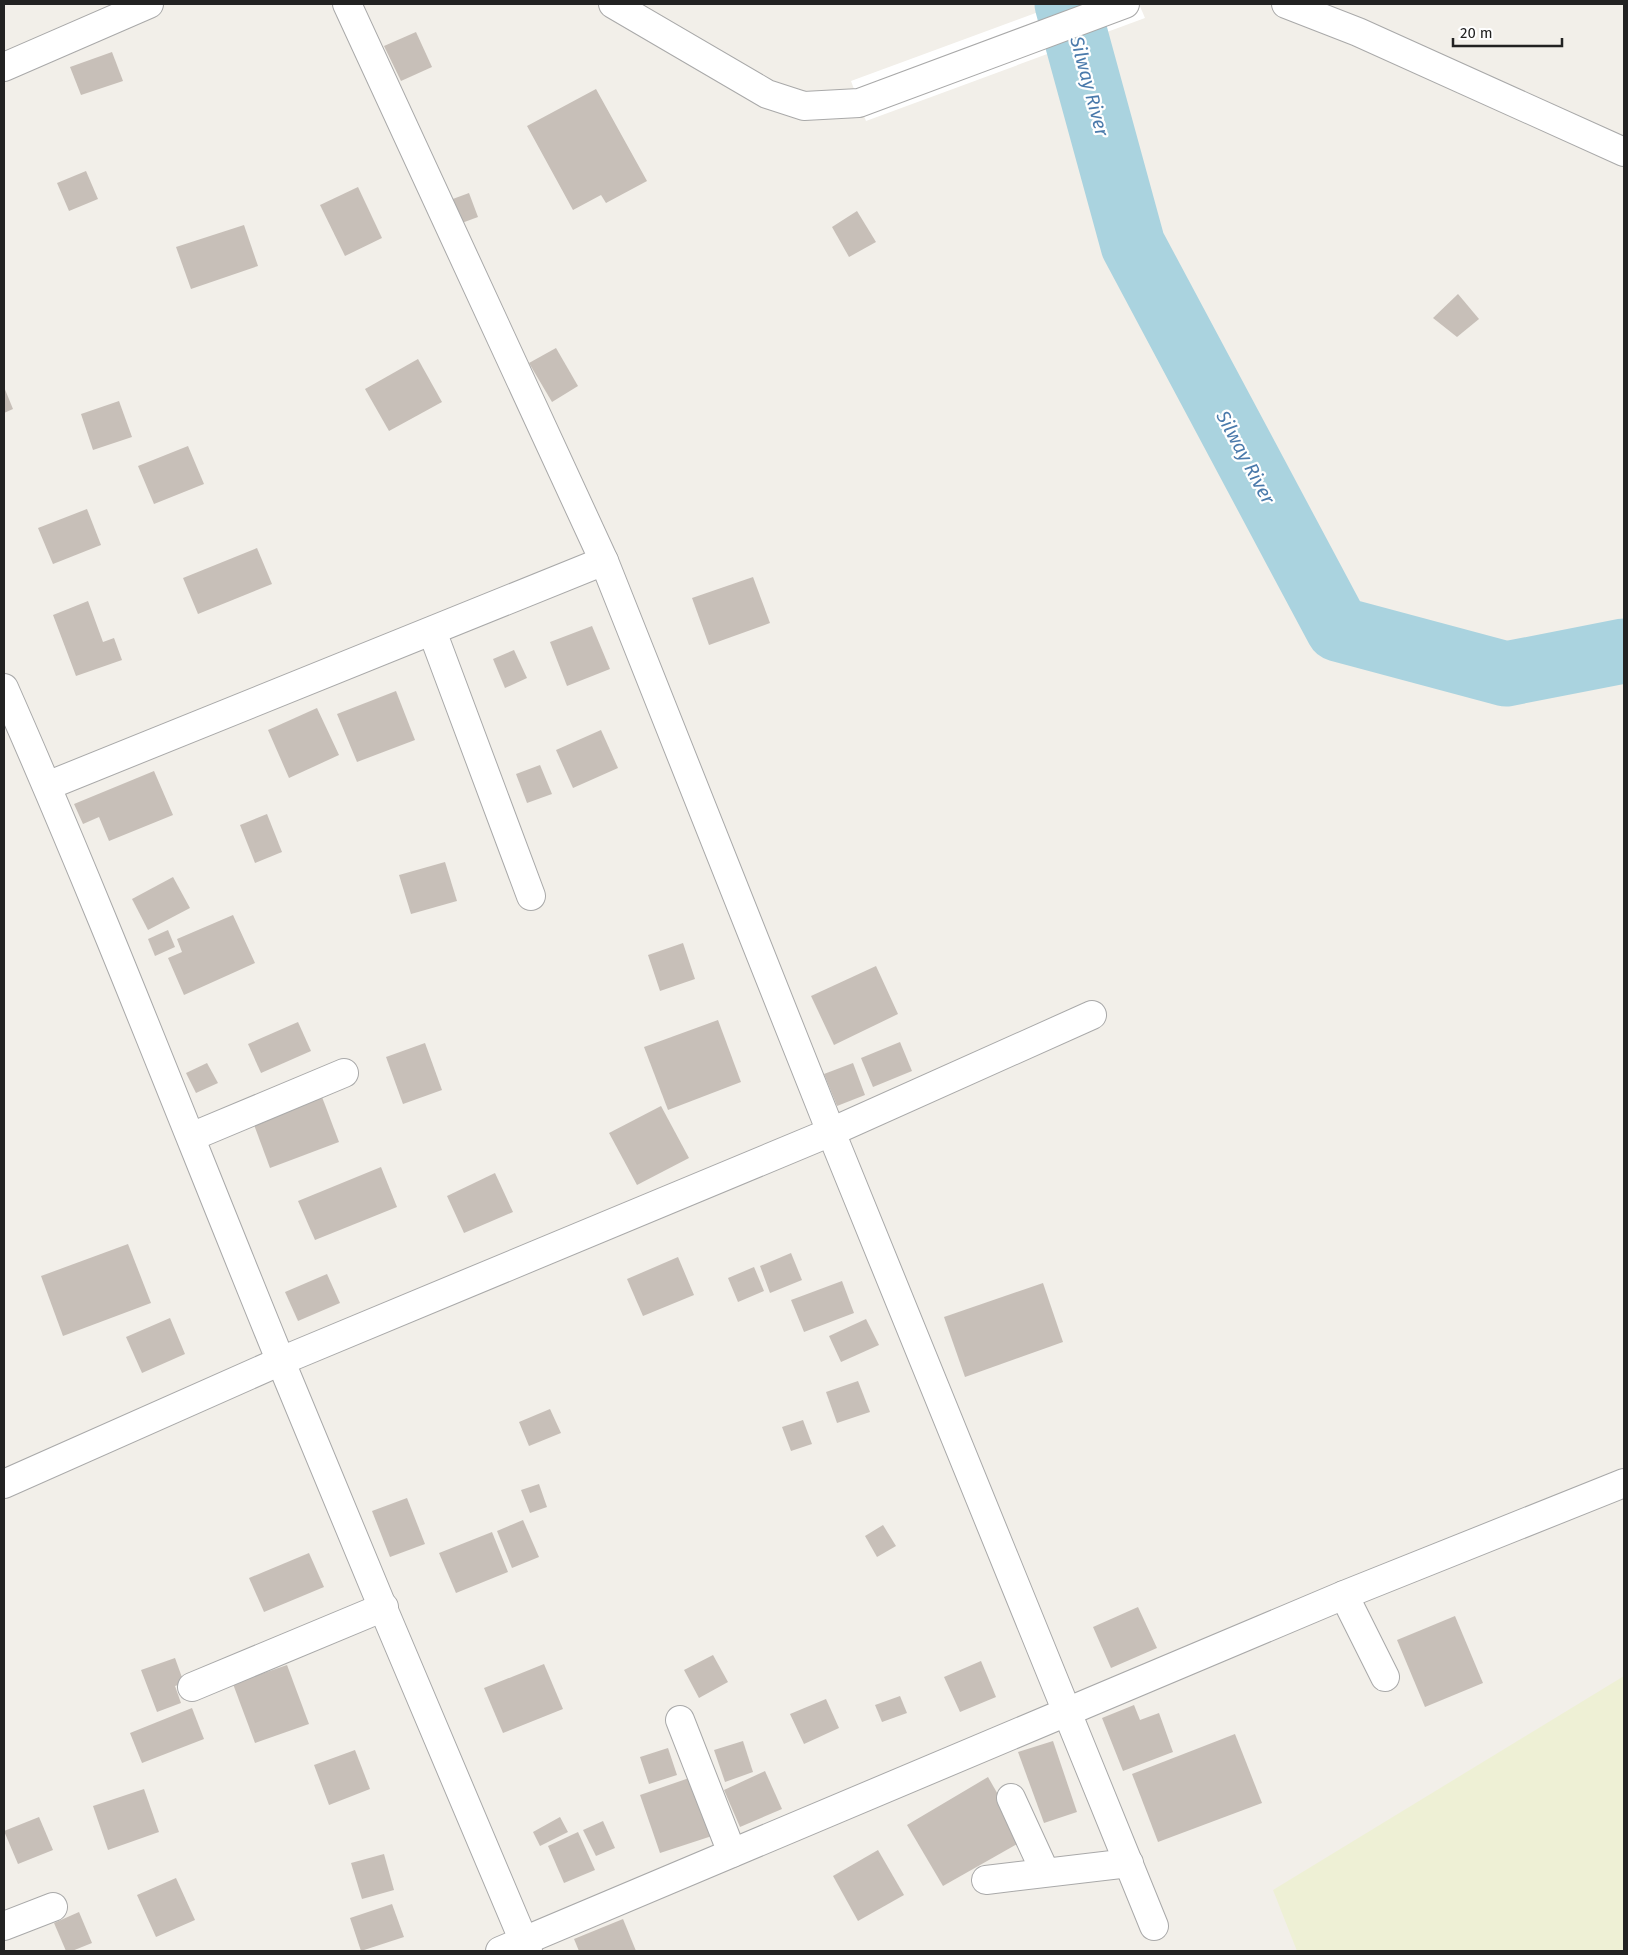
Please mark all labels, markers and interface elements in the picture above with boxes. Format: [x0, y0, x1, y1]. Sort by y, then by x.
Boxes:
scale bar [1453, 15, 1562, 47]
text: 20 m [1460, 24, 1493, 42]
water label: Silway River [1065, 33, 1114, 139]
water label: Silway River [1211, 406, 1280, 508]

